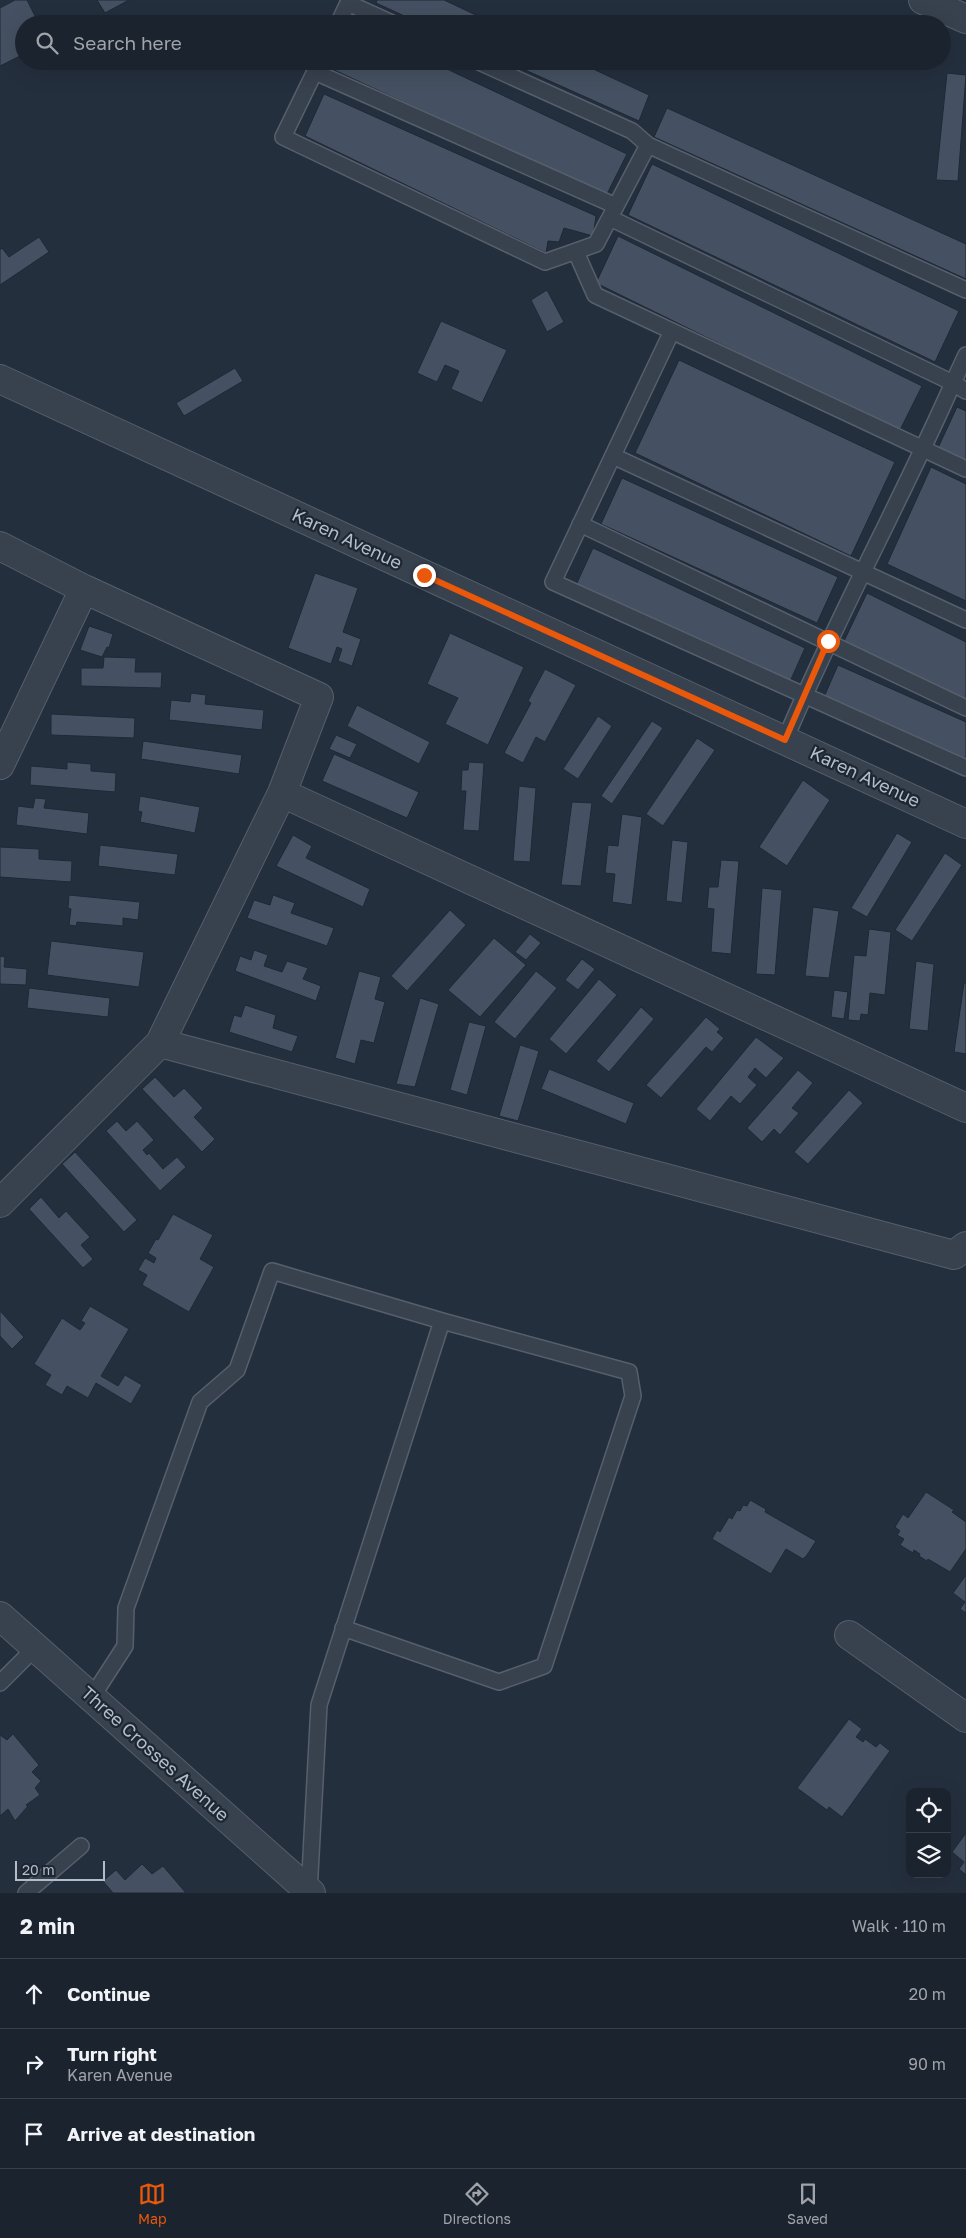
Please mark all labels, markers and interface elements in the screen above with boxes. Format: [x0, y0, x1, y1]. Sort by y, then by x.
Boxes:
search box [15, 15, 951, 70]
icon: search [33, 29, 61, 57]
text: Search here [73, 31, 182, 54]
street label: Karen Avenue [289, 503, 406, 573]
route end [413, 564, 436, 587]
route start [817, 630, 840, 653]
street label: Karen Avenue [807, 741, 924, 811]
street label: Three Crosses Avenue [77, 1681, 234, 1825]
map controls [906, 1788, 951, 1878]
button: locate [906, 1788, 951, 1833]
button: layers [906, 1833, 951, 1878]
scale bar [15, 1858, 105, 1881]
text: 20 m [22, 1861, 55, 1878]
text: 2 min [20, 1913, 75, 1939]
text: Walk · 110 m [852, 1916, 946, 1936]
icon: ahead [20, 1980, 48, 2008]
text: Continue [67, 1982, 150, 2005]
text: 20 m [909, 1984, 946, 2004]
text: Turn right [67, 2042, 157, 2065]
icon: right [20, 2050, 48, 2078]
text: 90 m [908, 2054, 946, 2074]
text: Karen Avenue [67, 2065, 173, 2085]
icon: arrive [20, 2120, 48, 2148]
text: Arrive at destination [67, 2122, 255, 2145]
tab: Map [138, 2180, 167, 2227]
tab: Directions [443, 2180, 511, 2227]
tab: Saved [787, 2180, 828, 2227]

